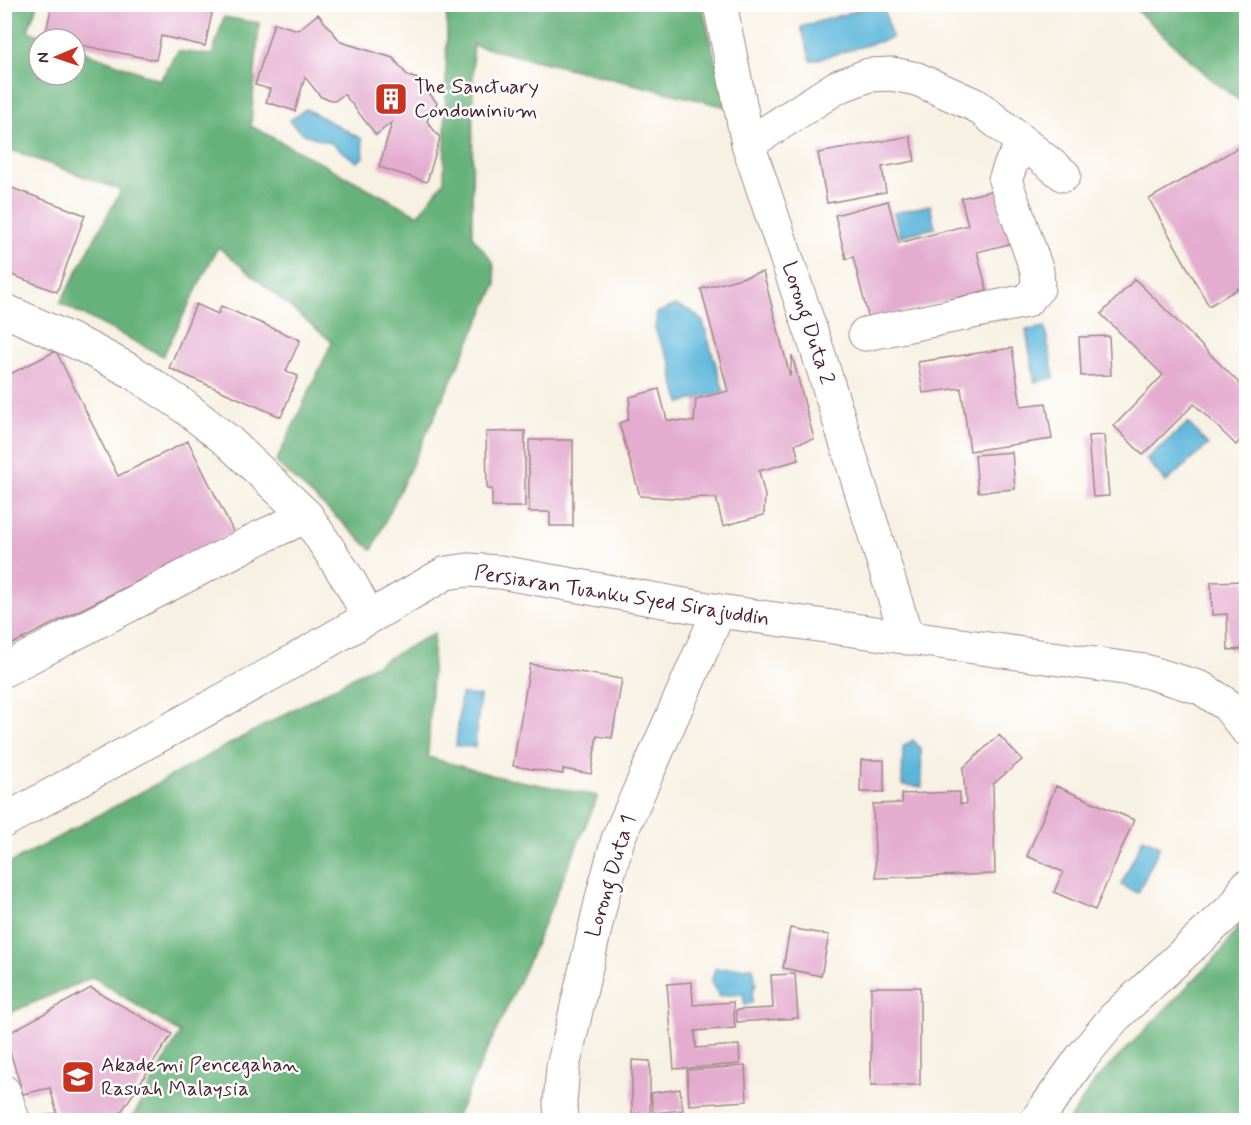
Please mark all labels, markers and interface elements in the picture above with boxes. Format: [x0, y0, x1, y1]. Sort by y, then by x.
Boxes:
north arrow [27, 27, 87, 87]
text: N [33, 52, 54, 63]
place label: The Sanctuary Condominium [414, 73, 539, 125]
building icon: The Sanctuary Condominium [373, 81, 409, 117]
street label: Lorong Duta 2 [773, 258, 841, 389]
street label: Persiaran Tuanku Syed Sirajuddin [472, 559, 772, 633]
street label: Lorong Duta 1 [579, 811, 645, 941]
place label: Akademi Pencegahan Rasuah Malaysia [101, 1051, 299, 1103]
school or university icon: Akademi Pencegahan Rasuah Malaysia [60, 1059, 96, 1095]

